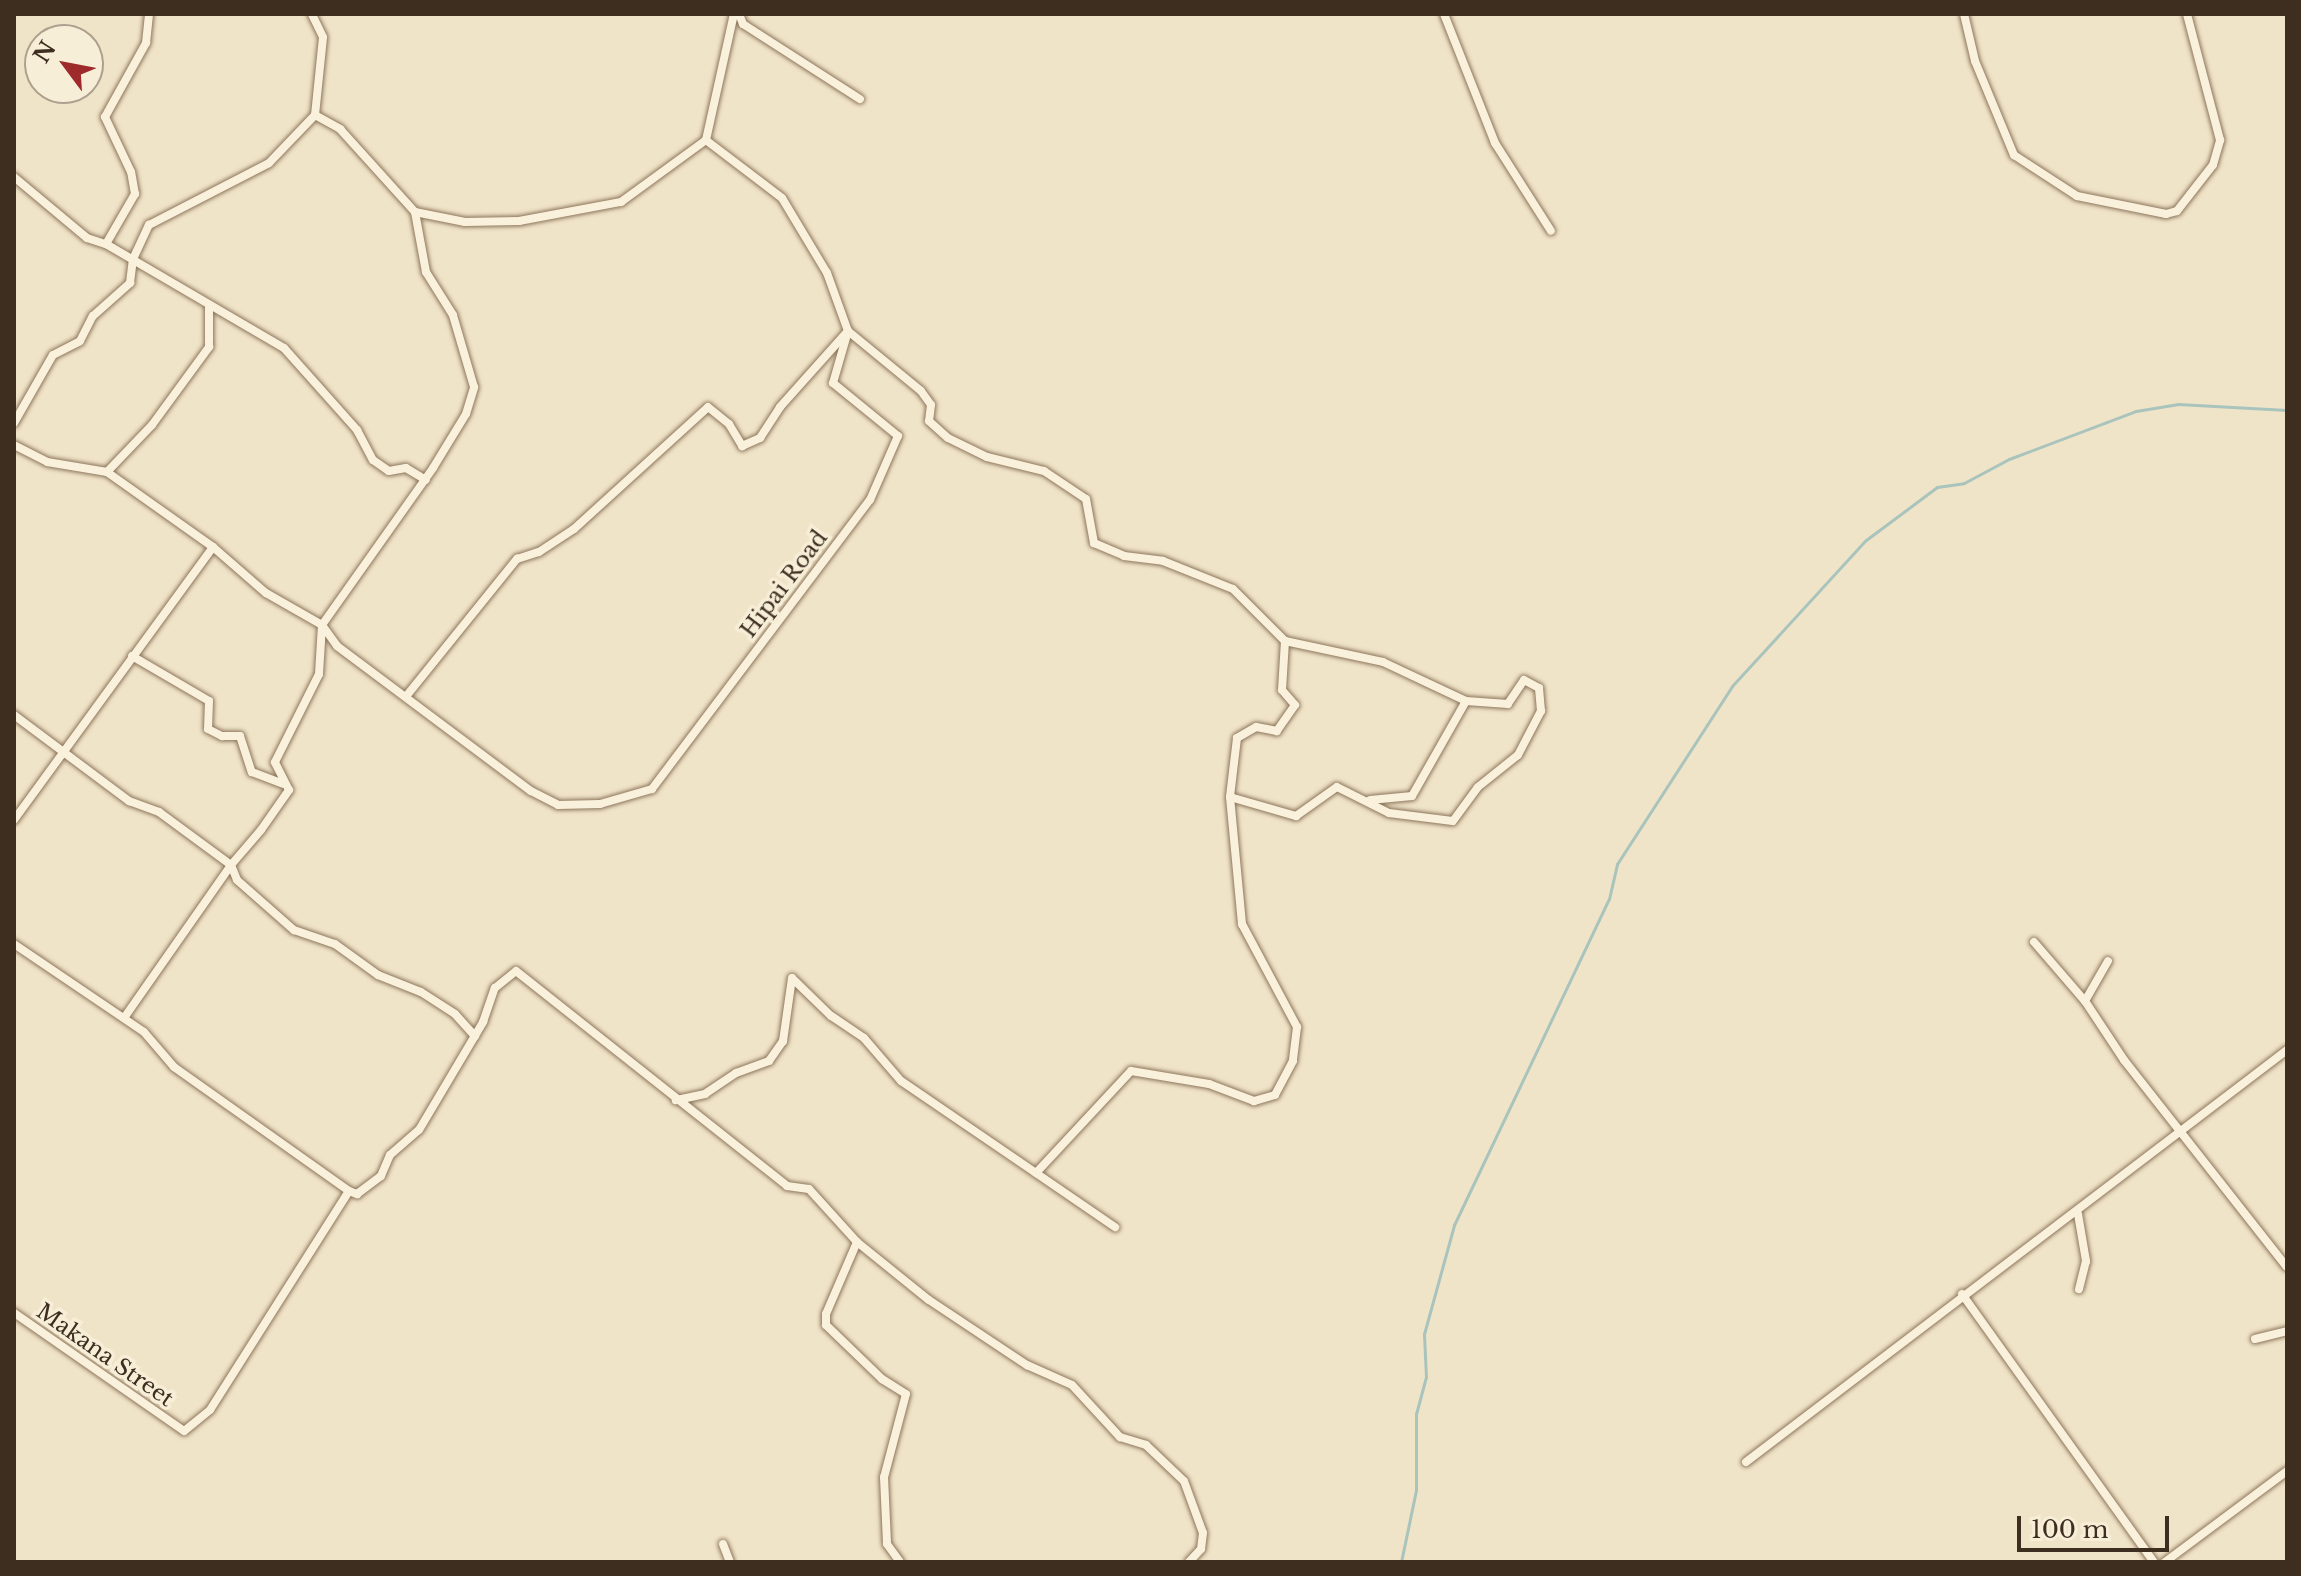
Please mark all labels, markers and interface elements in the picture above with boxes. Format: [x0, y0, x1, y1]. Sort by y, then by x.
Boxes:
north arrow [24, 24, 104, 104]
text: N [28, 36, 62, 68]
street label: Hipai Road [735, 525, 833, 643]
street label: Makana Street [31, 1298, 179, 1412]
scale bar [2021, 1500, 2173, 1550]
text: 100 m [2031, 1515, 2109, 1544]

